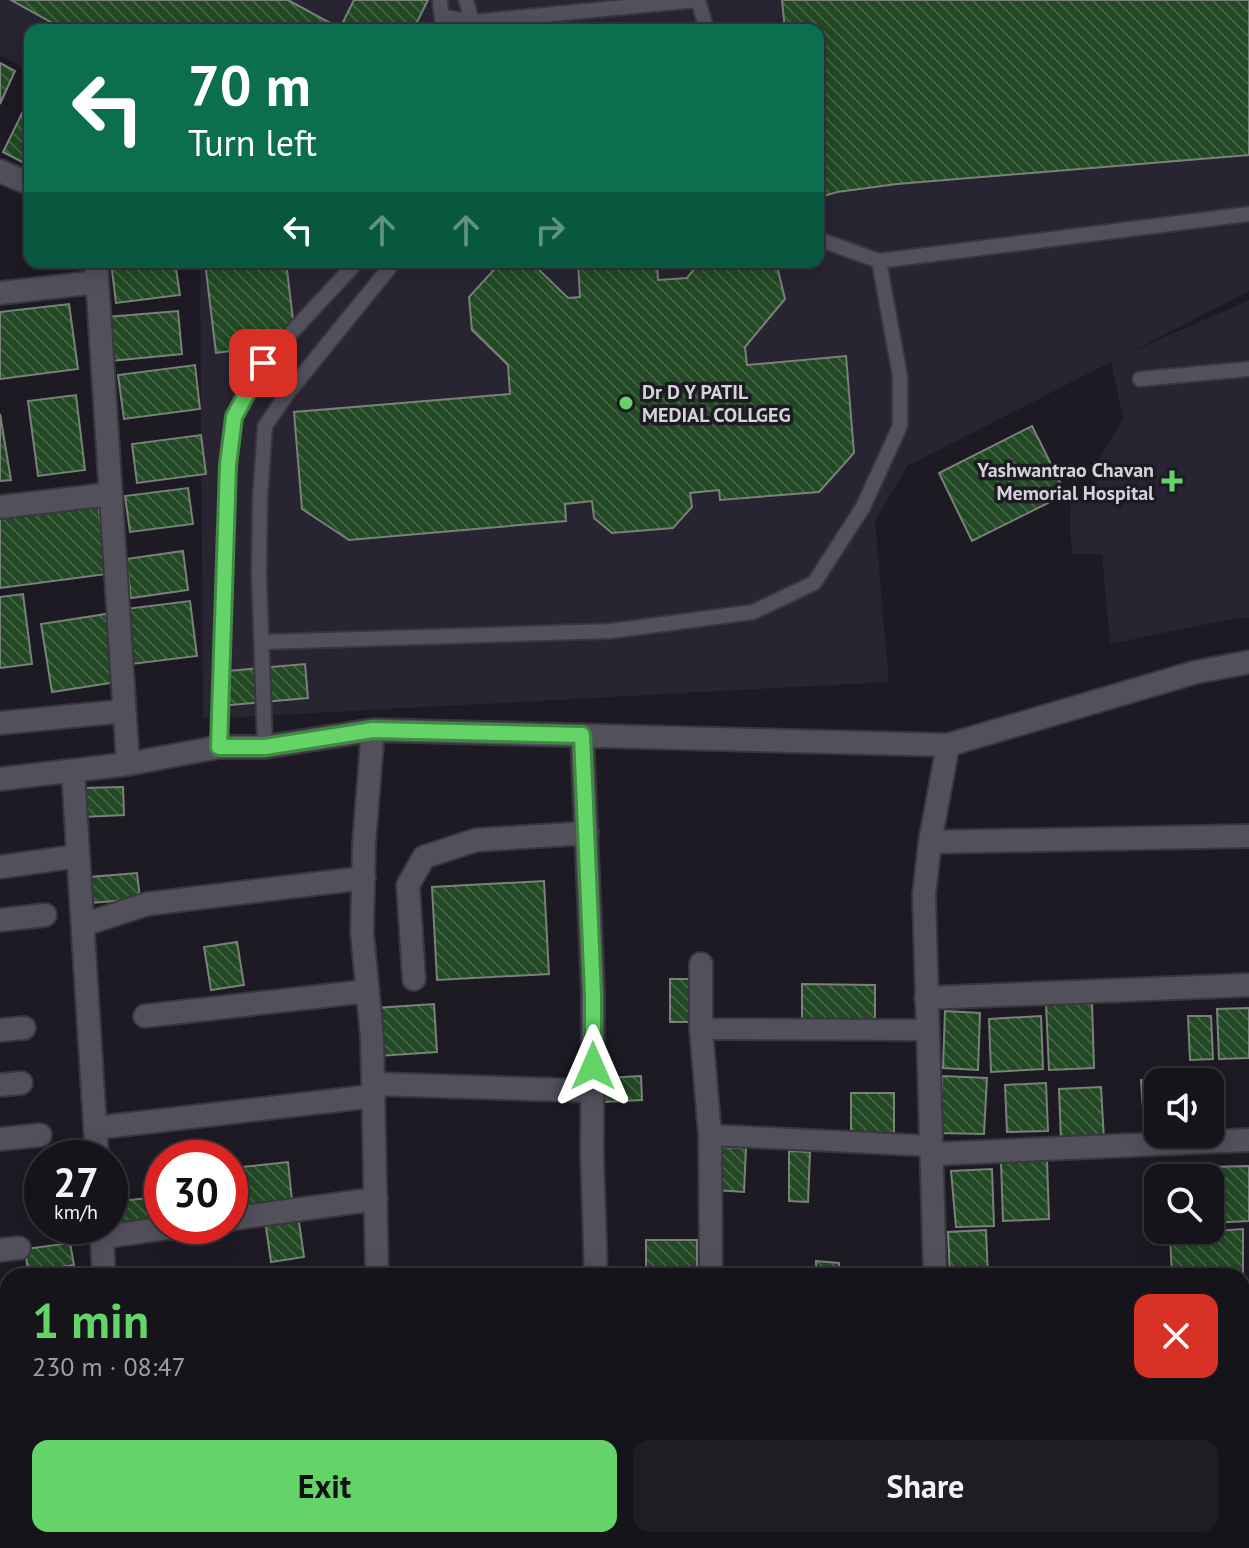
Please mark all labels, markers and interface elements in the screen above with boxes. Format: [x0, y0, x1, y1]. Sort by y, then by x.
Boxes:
text: 70 m [188, 49, 311, 121]
icon: left [56, 56, 160, 160]
text: Turn left [188, 119, 317, 166]
icon: left [276, 208, 320, 252]
icon: ahead [360, 208, 404, 252]
icon: ahead [444, 208, 488, 252]
icon: right [528, 208, 572, 252]
pin [229, 329, 297, 397]
icon: arrive [241, 341, 285, 385]
place label: Dr D Y PATIL MEDIAL COLLGEG [642, 379, 791, 428]
marker: Dr D Y PATIL MEDIAL COLLGEG [617, 394, 635, 412]
place label: Yashwantrao Chavan Memorial Hospital [976, 457, 1154, 506]
marker: Yashwantrao Chavan Memorial Hospital [1161, 470, 1183, 492]
position arrow [551, 1024, 635, 1108]
map controls [1144, 1068, 1224, 1244]
button: sound [1144, 1068, 1224, 1148]
speed limit sign: 30 [144, 1140, 248, 1244]
text: 27 [53, 1156, 99, 1208]
button: search [1144, 1164, 1224, 1244]
text: km/h [54, 1199, 98, 1225]
text: 1 min [32, 1289, 149, 1351]
button: close [1134, 1294, 1218, 1378]
text: 230 m · 08:47 [32, 1350, 186, 1383]
button: Exit [32, 1440, 617, 1532]
button: Share [633, 1440, 1218, 1532]

